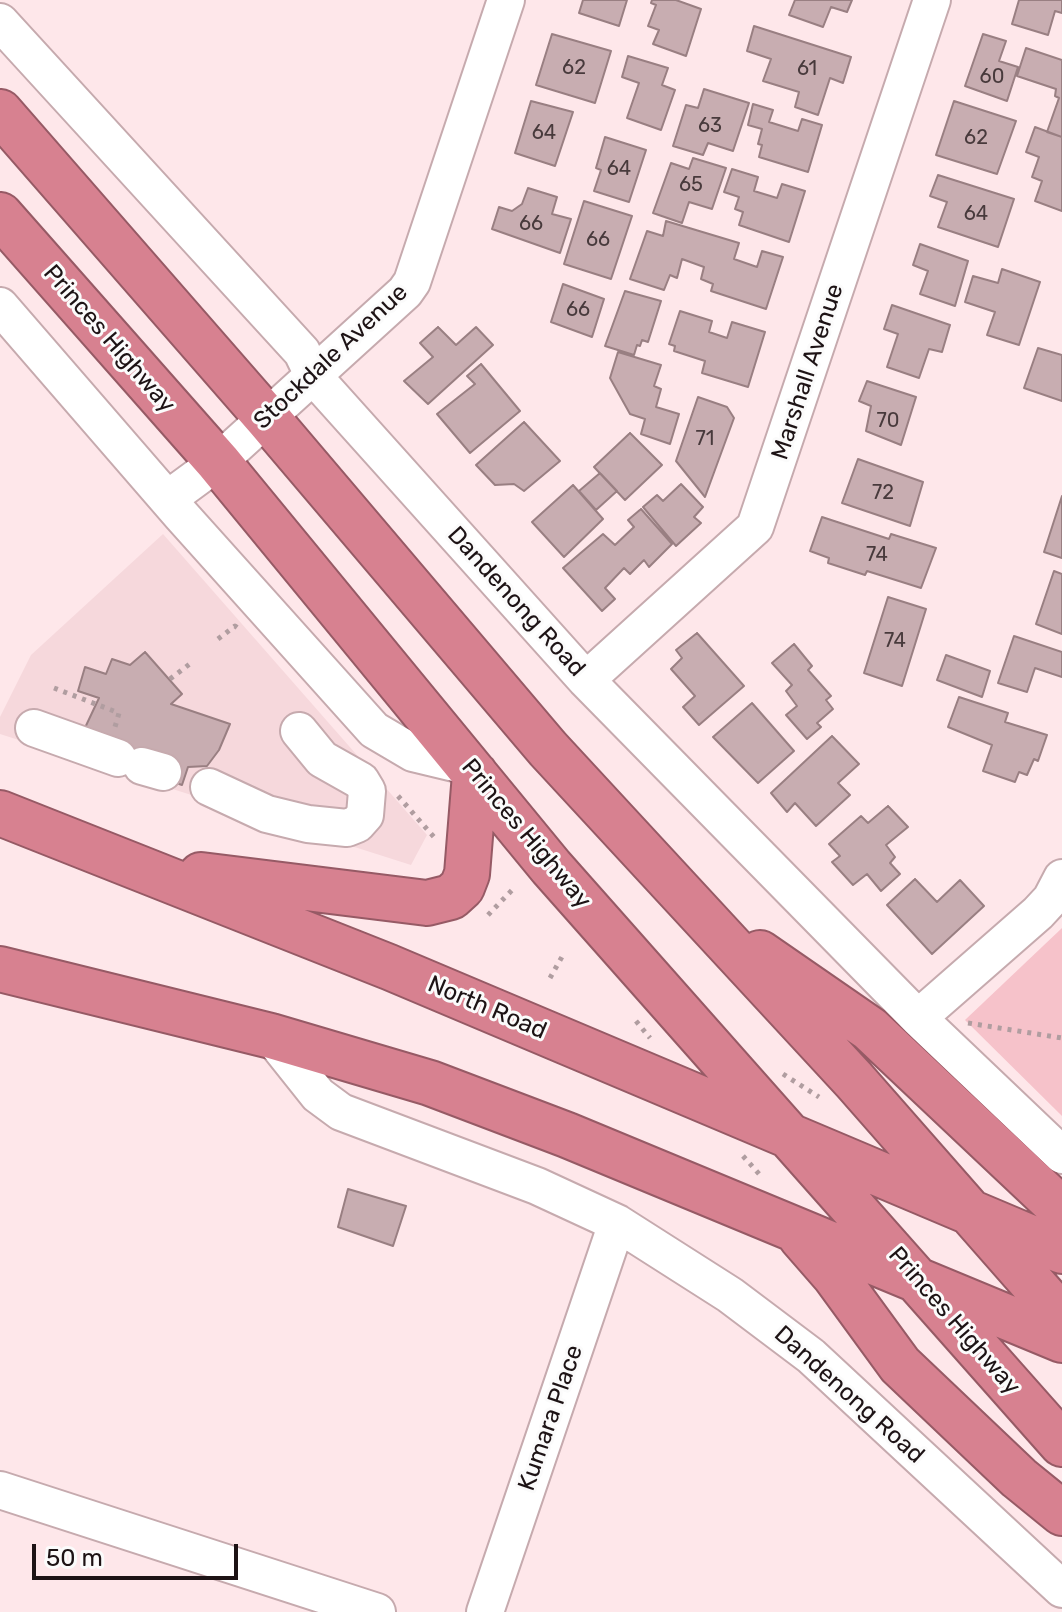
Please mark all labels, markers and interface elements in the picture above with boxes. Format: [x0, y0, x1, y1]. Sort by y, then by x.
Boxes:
house number: 62 [562, 56, 586, 80]
house number: 61 [797, 57, 817, 81]
house number: 60 [980, 65, 1004, 89]
house number: 63 [698, 114, 722, 138]
house number: 64 [532, 121, 556, 145]
house number: 62 [964, 126, 988, 150]
house number: 64 [607, 157, 631, 181]
house number: 65 [679, 173, 703, 197]
house number: 64 [964, 202, 988, 226]
house number: 66 [519, 212, 543, 236]
house number: 66 [586, 228, 610, 252]
street label: Princes Highway [37, 259, 181, 419]
street label: Stockdale Avenue [248, 278, 414, 436]
street label: Marshall Avenue [766, 280, 850, 464]
house number: 66 [566, 298, 590, 322]
house number: 70 [877, 409, 899, 433]
house number: 71 [696, 427, 714, 451]
house number: 72 [872, 481, 894, 505]
street label: Dandenong Road [441, 521, 591, 683]
house number: 74 [866, 543, 888, 567]
house number: 74 [884, 629, 906, 653]
street label: Princes Highway [455, 753, 597, 915]
street label: North Road [423, 970, 551, 1046]
street label: Princes Highway [882, 1241, 1026, 1401]
street label: Dandenong Road [768, 1320, 930, 1470]
street label: Kumara Place [513, 1341, 589, 1495]
scale bar [36, 1528, 242, 1578]
text: 50 m [46, 1544, 103, 1572]

